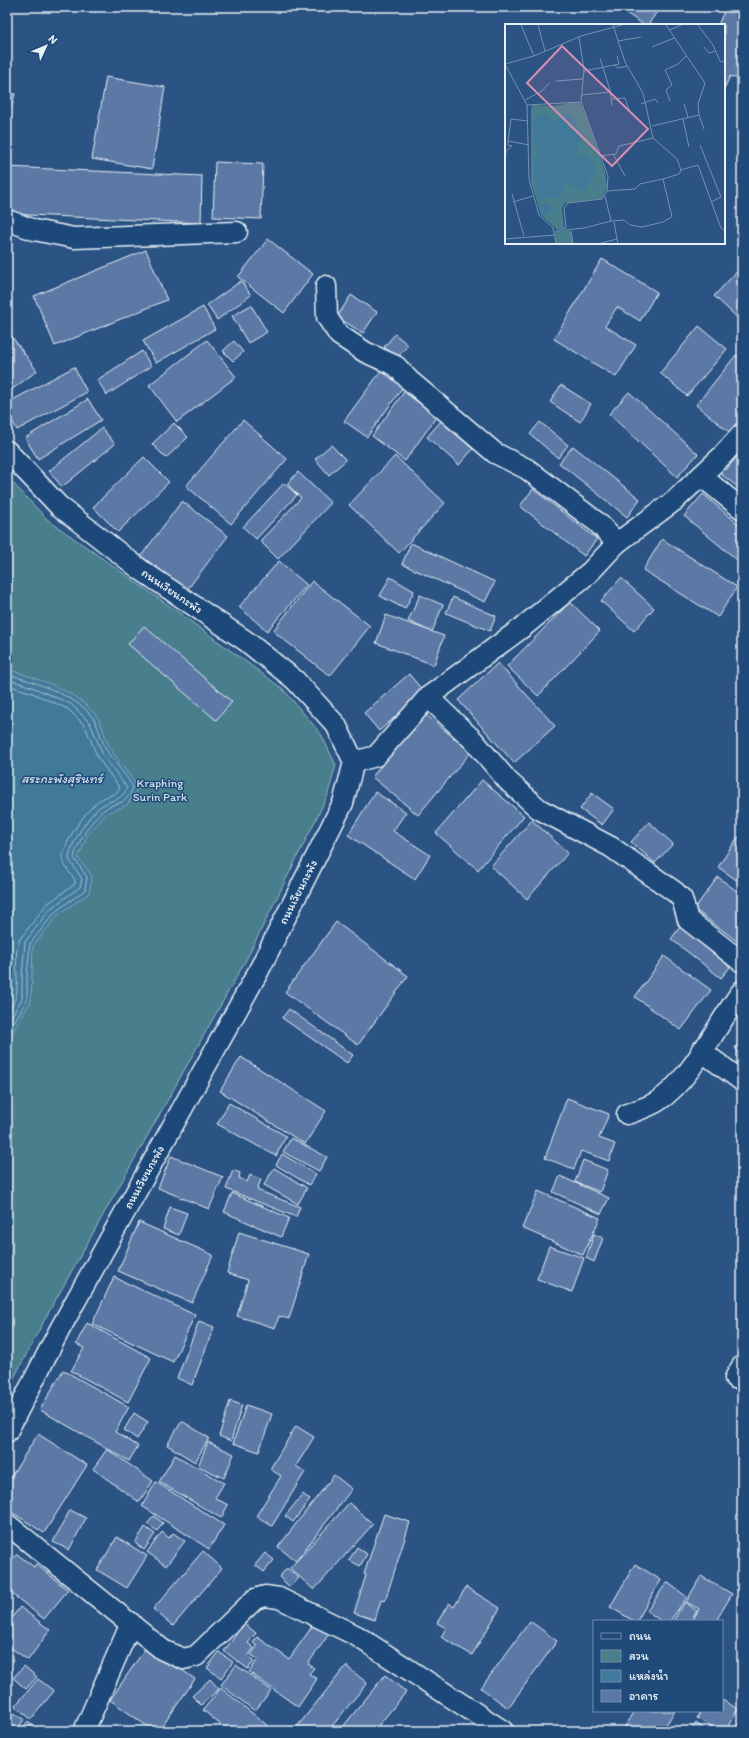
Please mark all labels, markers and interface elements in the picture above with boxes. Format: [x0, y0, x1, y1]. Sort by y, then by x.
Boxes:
inset map [505, 24, 725, 244]
north arrow [26, 26, 66, 66]
text: N [46, 32, 60, 47]
street label: ถนนเวียนกะพัง [139, 565, 205, 617]
water label: สระกะพังสุรินทร์ [21, 771, 105, 787]
park label: Kraphing Surin Park [133, 776, 188, 804]
street label: ถนนเวียนกะพัง [276, 857, 320, 927]
street label: ถนนเวียนกะพัง [121, 1143, 167, 1211]
legend [593, 1620, 723, 1712]
text: ถนน [629, 1629, 651, 1643]
text: สวน [629, 1649, 649, 1663]
text: แหล่งน้ำ [629, 1669, 668, 1683]
text: อาคาร [629, 1689, 659, 1703]

